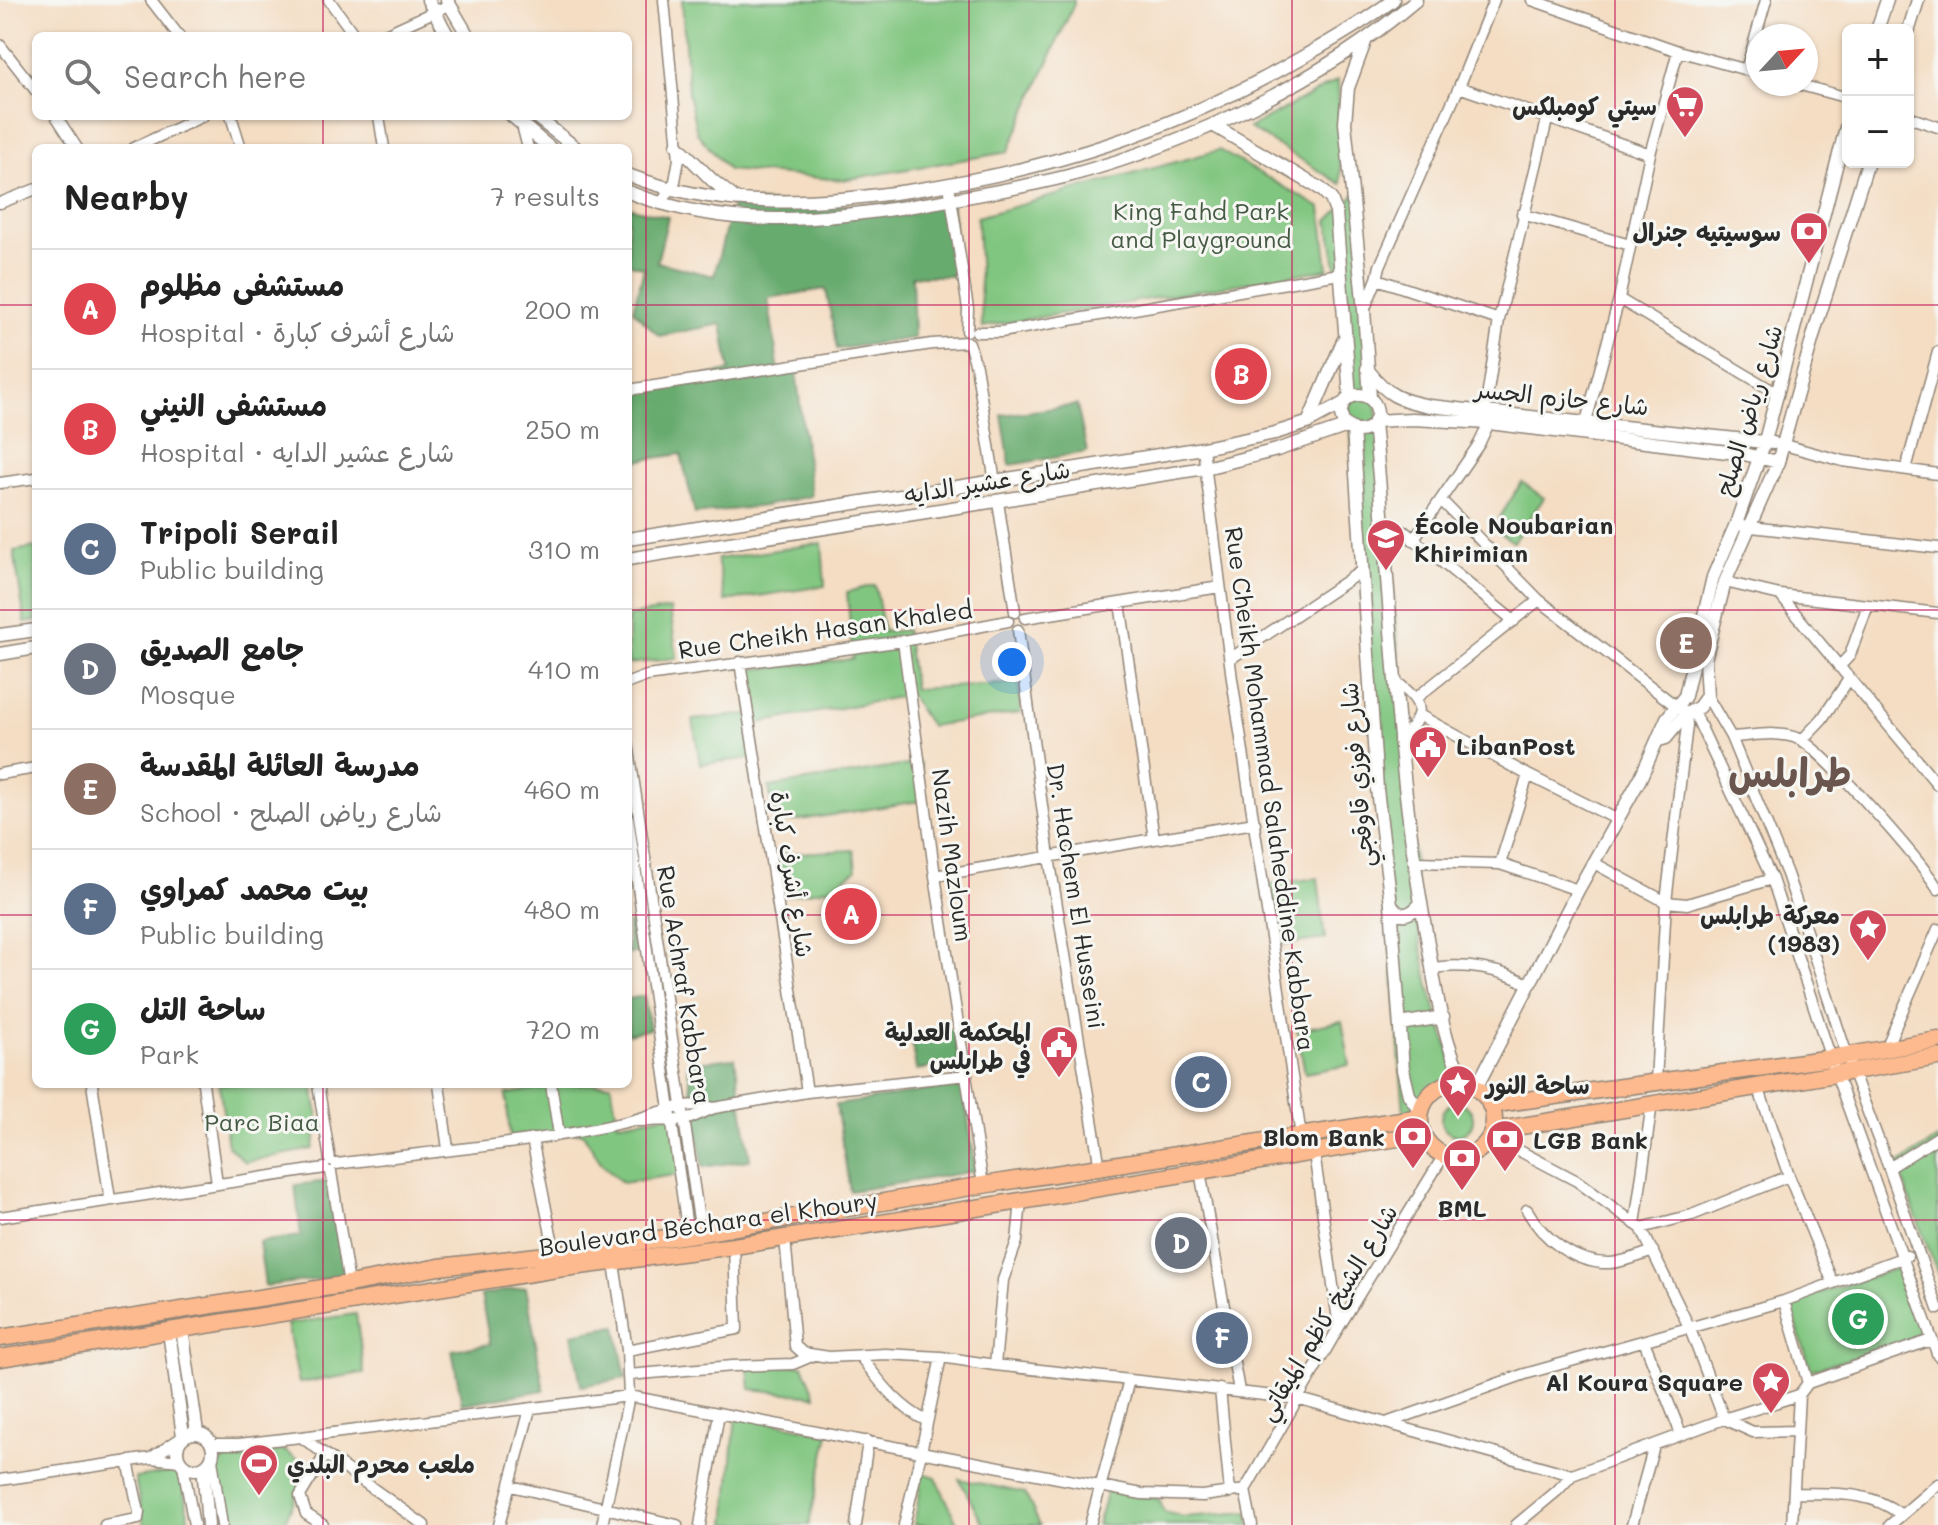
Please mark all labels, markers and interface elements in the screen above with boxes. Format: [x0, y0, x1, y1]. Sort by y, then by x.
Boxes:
north arrow [1746, 24, 1818, 96]
map controls [1842, 24, 1914, 168]
button: + [1842, 24, 1914, 96]
search box [32, 32, 632, 120]
icon: search [60, 54, 104, 98]
text: Search here [124, 56, 307, 96]
supermarket icon: سيتي كومبلكس [1664, 84, 1706, 139]
place label: سيتي كومبلكس [1512, 90, 1657, 128]
button: − [1842, 96, 1914, 168]
text: Nearby [64, 174, 189, 219]
text: 7 results [491, 179, 600, 213]
park label: King Fahd Park and Playground [1110, 195, 1292, 254]
bank icon: سوسيتيه جنرال [1788, 210, 1830, 265]
place label: سوسيتيه جنرال [1633, 216, 1781, 248]
text: مستشفى مظلوم [140, 264, 344, 304]
text: A [81, 292, 99, 326]
text: 200 m [524, 292, 600, 326]
text: Hospital · شارع أشرف كبارة [140, 315, 455, 349]
street label: شارع رياض الصلح [1707, 321, 1792, 500]
pin: B [1215, 344, 1267, 404]
street label: شارع حازم الجسر [1471, 372, 1650, 426]
text: مستشفى النيني [140, 384, 327, 424]
text: B [81, 412, 99, 446]
text: 250 m [525, 412, 600, 446]
text: Hospital · شارع عشير الدايه [140, 435, 454, 469]
street label: شارع عشير الدايه [902, 453, 1073, 512]
place label: École Noubarian Khirimian [1414, 509, 1613, 568]
text: Tripoli Serail [140, 512, 339, 552]
school or university icon: École Noubarian Khirimian [1365, 517, 1407, 572]
street label: Rue Cheikh Mohammad Salaheddine Kabbara [1219, 525, 1323, 1053]
text: C [80, 532, 100, 566]
text: 310 m [528, 532, 600, 566]
text: Public building [140, 552, 324, 586]
street label: Rue Cheikh Hasan Khaled [676, 593, 974, 665]
pin: E [1660, 613, 1712, 673]
text: جامع الصديق [140, 628, 304, 668]
your location [992, 642, 1032, 682]
text: D [81, 652, 99, 686]
text: 410 m [528, 652, 600, 686]
text: Mosque [140, 677, 236, 711]
street label: شارع فوزي قاوقجي [1332, 681, 1386, 869]
public building icon: LibanPost [1407, 724, 1449, 779]
place label: LibanPost [1456, 730, 1576, 761]
text: مدرسة العائلة المقدسة [140, 744, 420, 784]
district label: طرابلس [1728, 745, 1852, 798]
street label: Dr. Hachem El Husseini [1041, 761, 1113, 1031]
street label: Nazih Mazloum [926, 766, 980, 944]
text: E [82, 772, 98, 806]
text: 460 m [524, 772, 600, 806]
street label: شارع أشرف كبارة [762, 788, 821, 960]
text: School · شارع رياض الصلح [140, 795, 442, 829]
street label: Rue Achraf Kabbara [651, 863, 719, 1107]
text: بيت محمد كمراوي [140, 868, 369, 908]
pin: A [825, 884, 877, 944]
text: F [82, 892, 98, 926]
text: 480 m [524, 892, 600, 926]
place label: معركة طرابلس (1983) [1700, 899, 1840, 958]
place icon: معركة طرابلس (1983) [1847, 907, 1889, 962]
text: Public building [140, 917, 324, 951]
text: ساحة التل [140, 988, 266, 1028]
text: G [80, 1012, 100, 1046]
text: 720 m [526, 1012, 600, 1046]
place label: المحكمة العدلية في طرابلس [885, 1016, 1031, 1079]
public building icon: المحكمة العدلية في طرابلس [1038, 1024, 1080, 1079]
text: Park [140, 1037, 199, 1071]
pin: C [1175, 1052, 1227, 1112]
place icon: ساحة النور [1437, 1063, 1479, 1118]
place label: ساحة النور [1484, 1069, 1590, 1102]
park label: Parc Biaa [204, 1106, 320, 1137]
bank icon: Blom Bank [1392, 1115, 1434, 1170]
bank icon: LGB Bank [1484, 1118, 1526, 1173]
place label: Blom Bank [1262, 1121, 1385, 1152]
place label: LGB Bank [1533, 1124, 1648, 1155]
bank icon: BML [1441, 1137, 1483, 1192]
street label: Boulevard Béchara el Khoury [537, 1184, 879, 1262]
place label: BML [1437, 1192, 1487, 1223]
street label: شارع الشيخ كاظم الميقاتي [1250, 1198, 1410, 1429]
pin: D [1155, 1213, 1207, 1273]
pin: G [1832, 1289, 1884, 1349]
pin: F [1196, 1308, 1248, 1368]
place icon: Al Koura Square [1750, 1360, 1792, 1415]
place label: Al Koura Square [1545, 1366, 1743, 1397]
sports icon: ملعب محرم البلدي [238, 1442, 280, 1497]
place label: ملعب محرم البلدي [287, 1448, 475, 1483]

